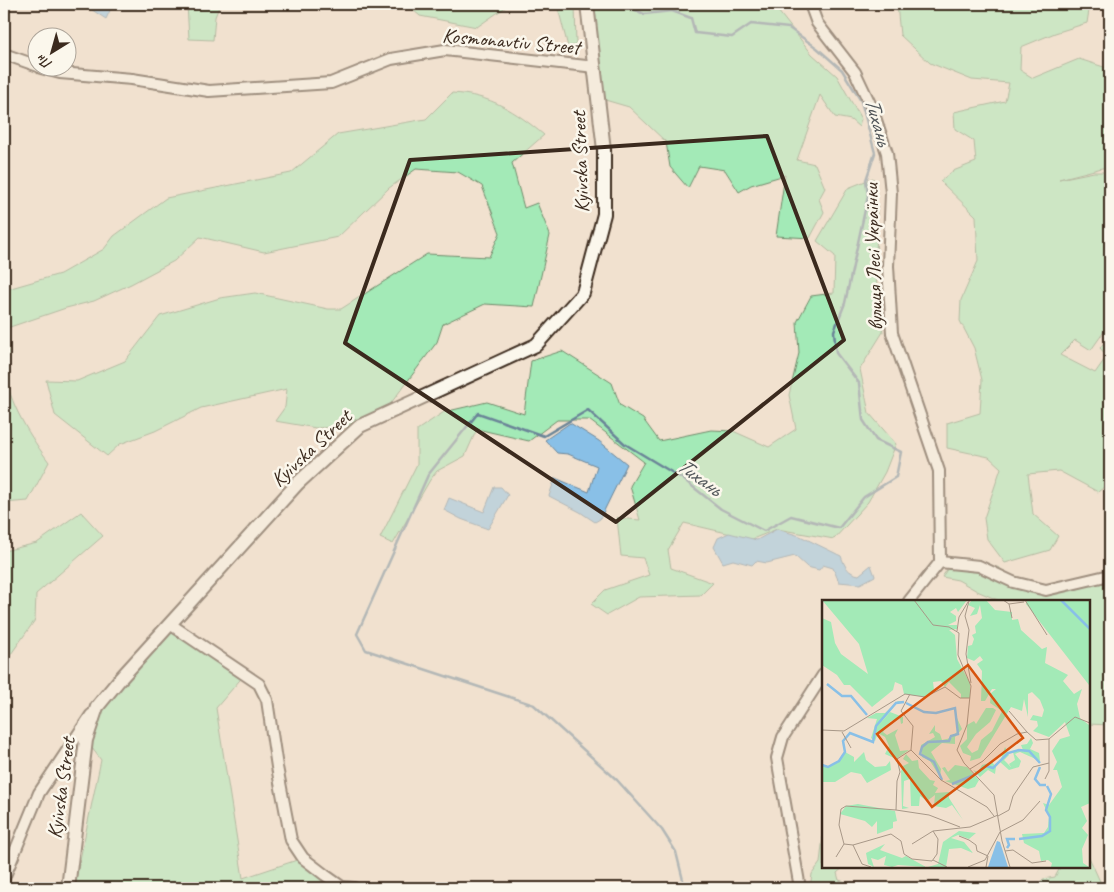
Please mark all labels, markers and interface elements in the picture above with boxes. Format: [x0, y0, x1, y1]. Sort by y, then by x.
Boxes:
street label: Kosmonavtiv Street [441, 22, 584, 60]
north arrow [28, 28, 78, 78]
text: Пн [33, 50, 55, 73]
water label: Тихань [858, 94, 898, 150]
street label: Kyivska Street [565, 109, 595, 213]
street label: вулиця Лесі Українки [857, 182, 889, 331]
street label: Kyivska Street [265, 402, 358, 492]
water label: Тихань [672, 451, 729, 504]
inset map [822, 600, 1089, 867]
street label: Kyivska Street [41, 734, 81, 840]

